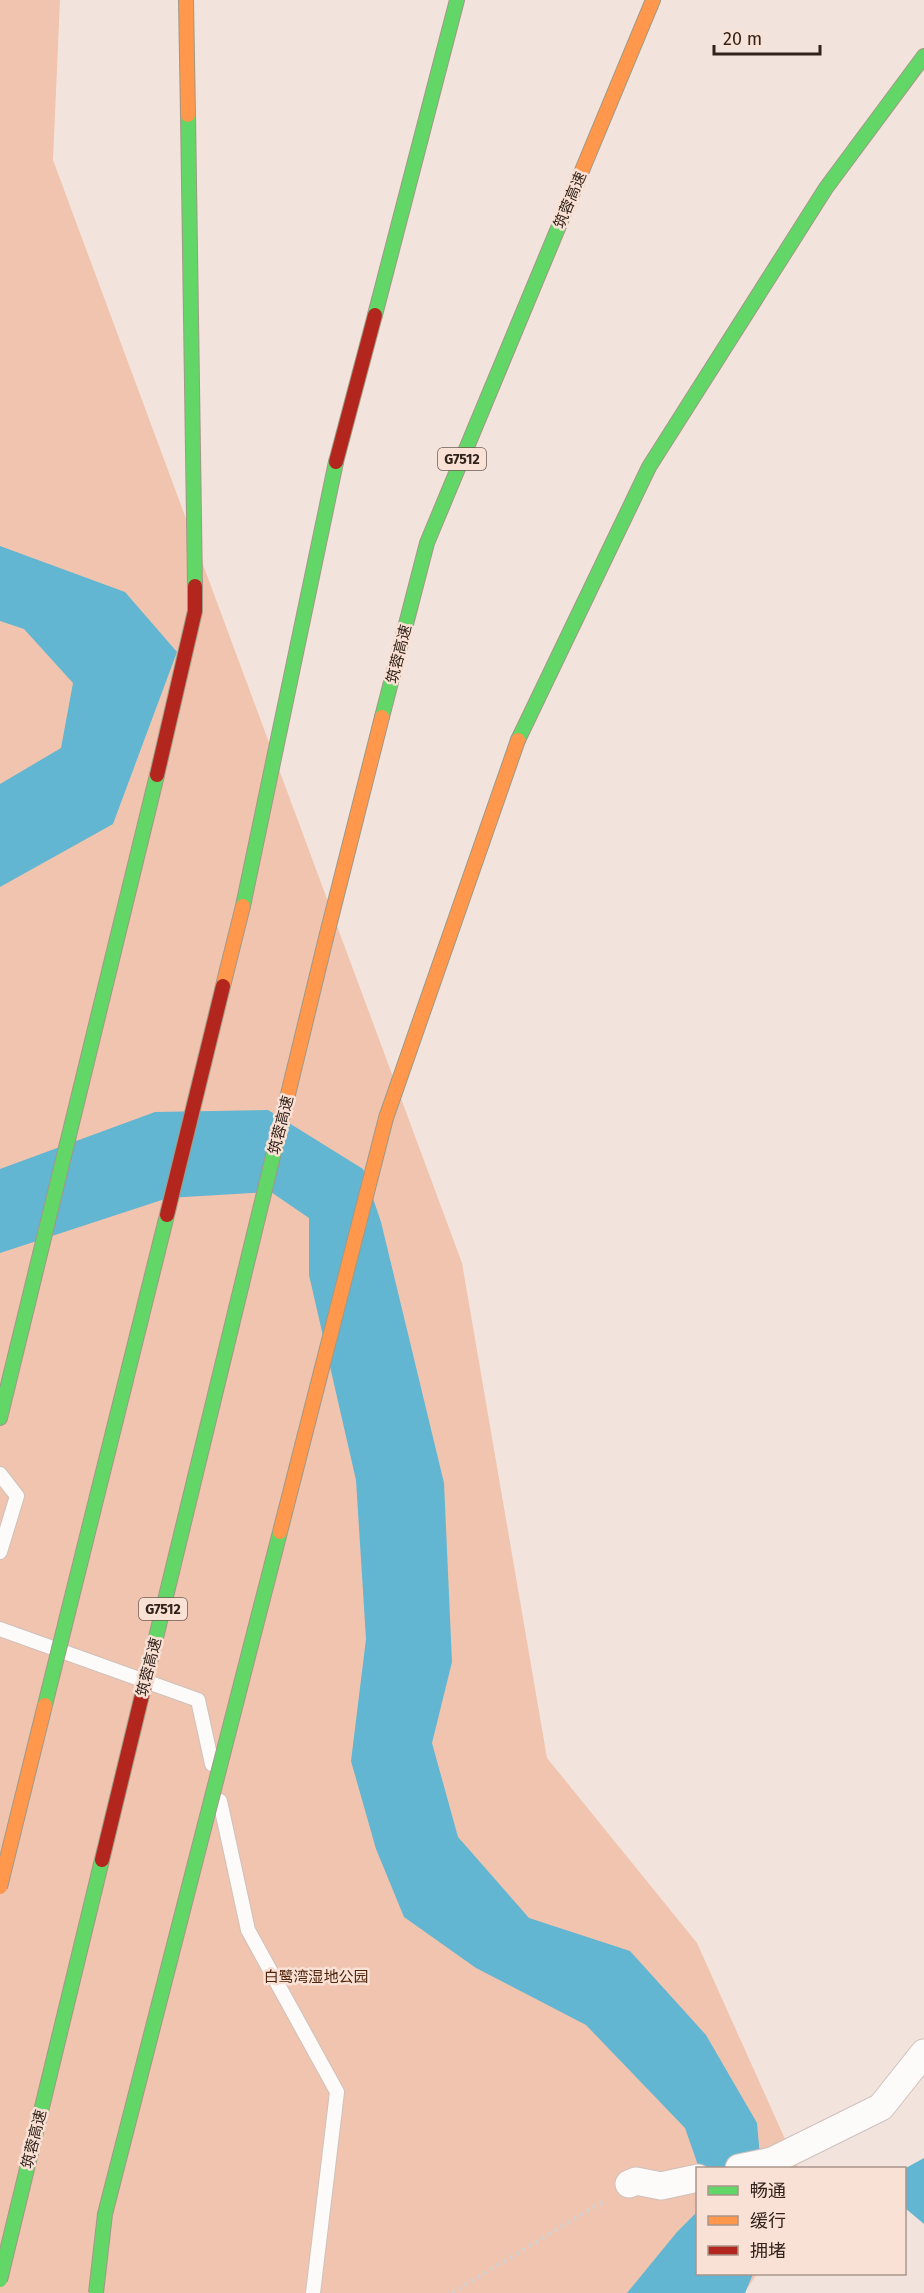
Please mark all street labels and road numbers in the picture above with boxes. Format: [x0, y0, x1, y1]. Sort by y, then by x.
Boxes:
street label: 筑蓉高速 [550, 169, 590, 231]
road number: G7512 [438, 448, 486, 470]
street label: 筑蓉高速 [383, 623, 415, 685]
street label: 筑蓉高速 [265, 1094, 297, 1156]
road number: G7512 [139, 1598, 187, 1620]
street label: 筑蓉高速 [133, 1636, 165, 1698]
street label: 筑蓉高速 [18, 2108, 50, 2170]

